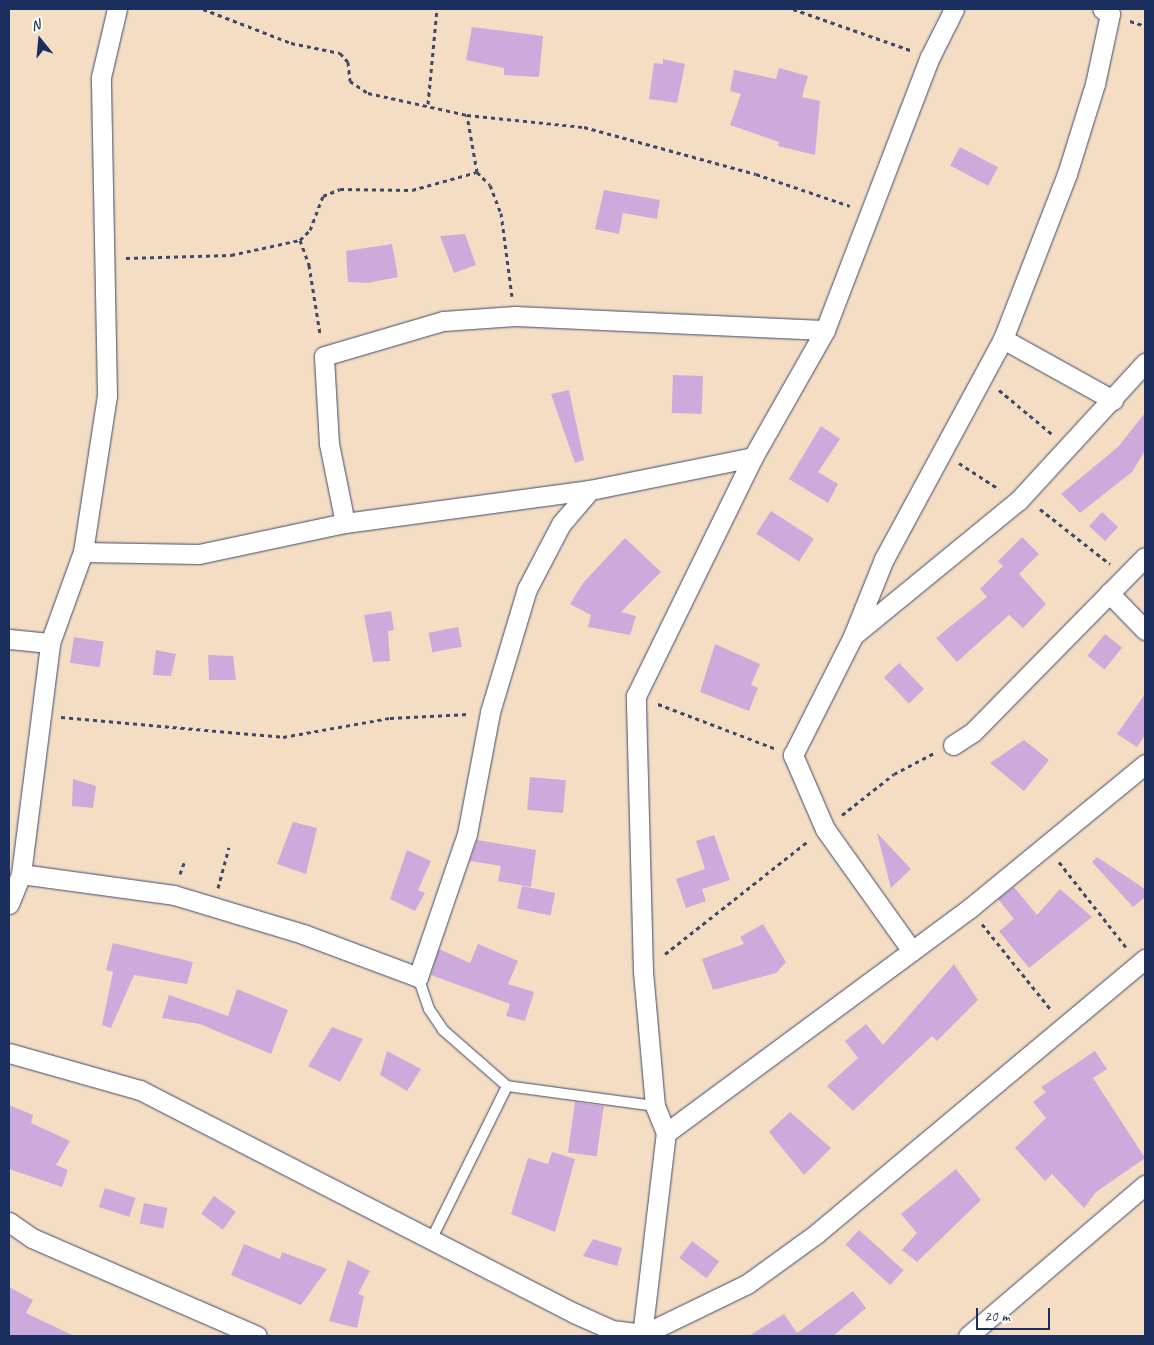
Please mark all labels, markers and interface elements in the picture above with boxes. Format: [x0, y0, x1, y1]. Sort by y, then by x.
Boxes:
north arrow [15, 15, 65, 65]
text: N [29, 16, 42, 35]
scale bar [979, 1298, 1053, 1330]
text: 20 m [984, 1307, 1010, 1326]

